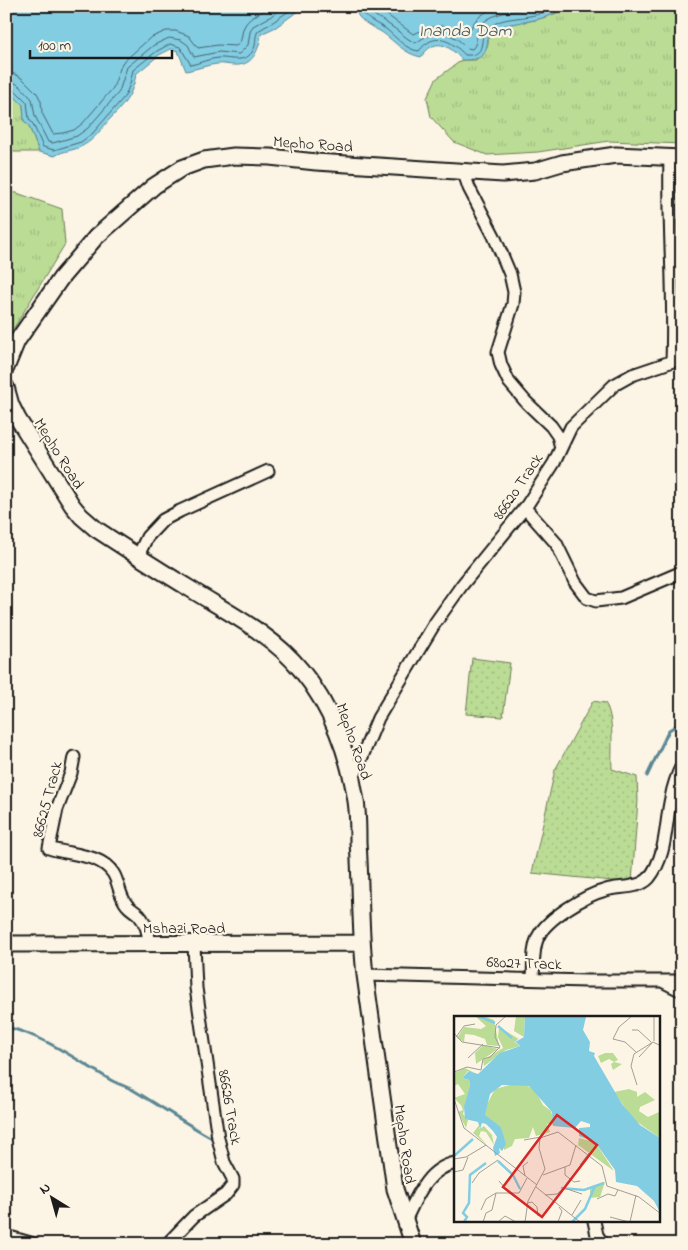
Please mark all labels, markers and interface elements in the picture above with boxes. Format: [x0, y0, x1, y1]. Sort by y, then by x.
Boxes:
water label: Inanda Dam [419, 19, 512, 45]
scale bar [30, 28, 172, 60]
text: 100 m [38, 35, 71, 57]
street label: Mepho Road [272, 130, 354, 160]
street label: Mepho Road [27, 414, 90, 494]
street label: 86620 Track [488, 448, 550, 525]
street label: Mepho Road [329, 700, 377, 783]
street label: 86625 Track [26, 758, 70, 840]
street label: Mshazi Road [143, 917, 225, 941]
street label: 68027 Track [486, 951, 563, 977]
inset map [454, 1016, 660, 1222]
street label: 86626 Track [211, 1068, 248, 1148]
street label: Mepho Road [387, 1103, 421, 1185]
north arrow [28, 1172, 78, 1222]
text: N [35, 1178, 55, 1200]

